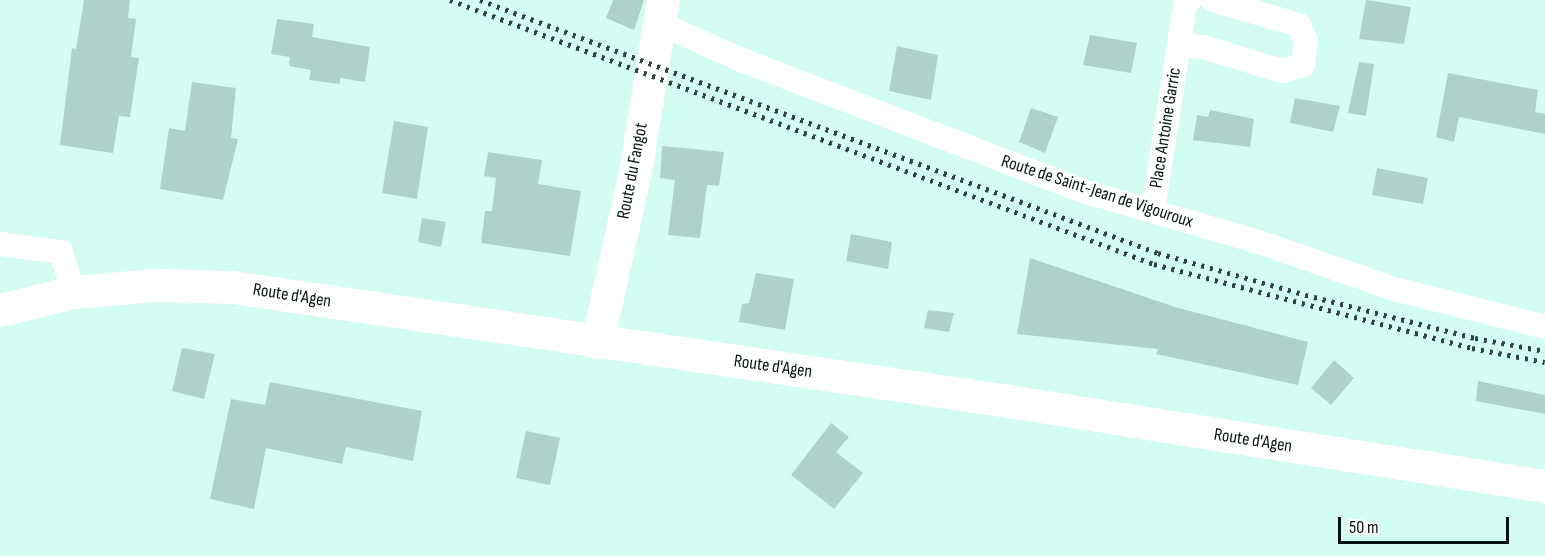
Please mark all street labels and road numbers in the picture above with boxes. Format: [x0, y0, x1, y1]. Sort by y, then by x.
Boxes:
street label: Place Antoine Garric [1146, 66, 1186, 190]
street label: Route du Fangot [613, 121, 653, 221]
street label: Route de Saint-Jean de Vigouroux [998, 151, 1196, 233]
street label: Route d'Agen [251, 279, 333, 313]
street label: Route d'Agen [732, 351, 814, 383]
street label: Route d'Agen [1212, 424, 1294, 458]

